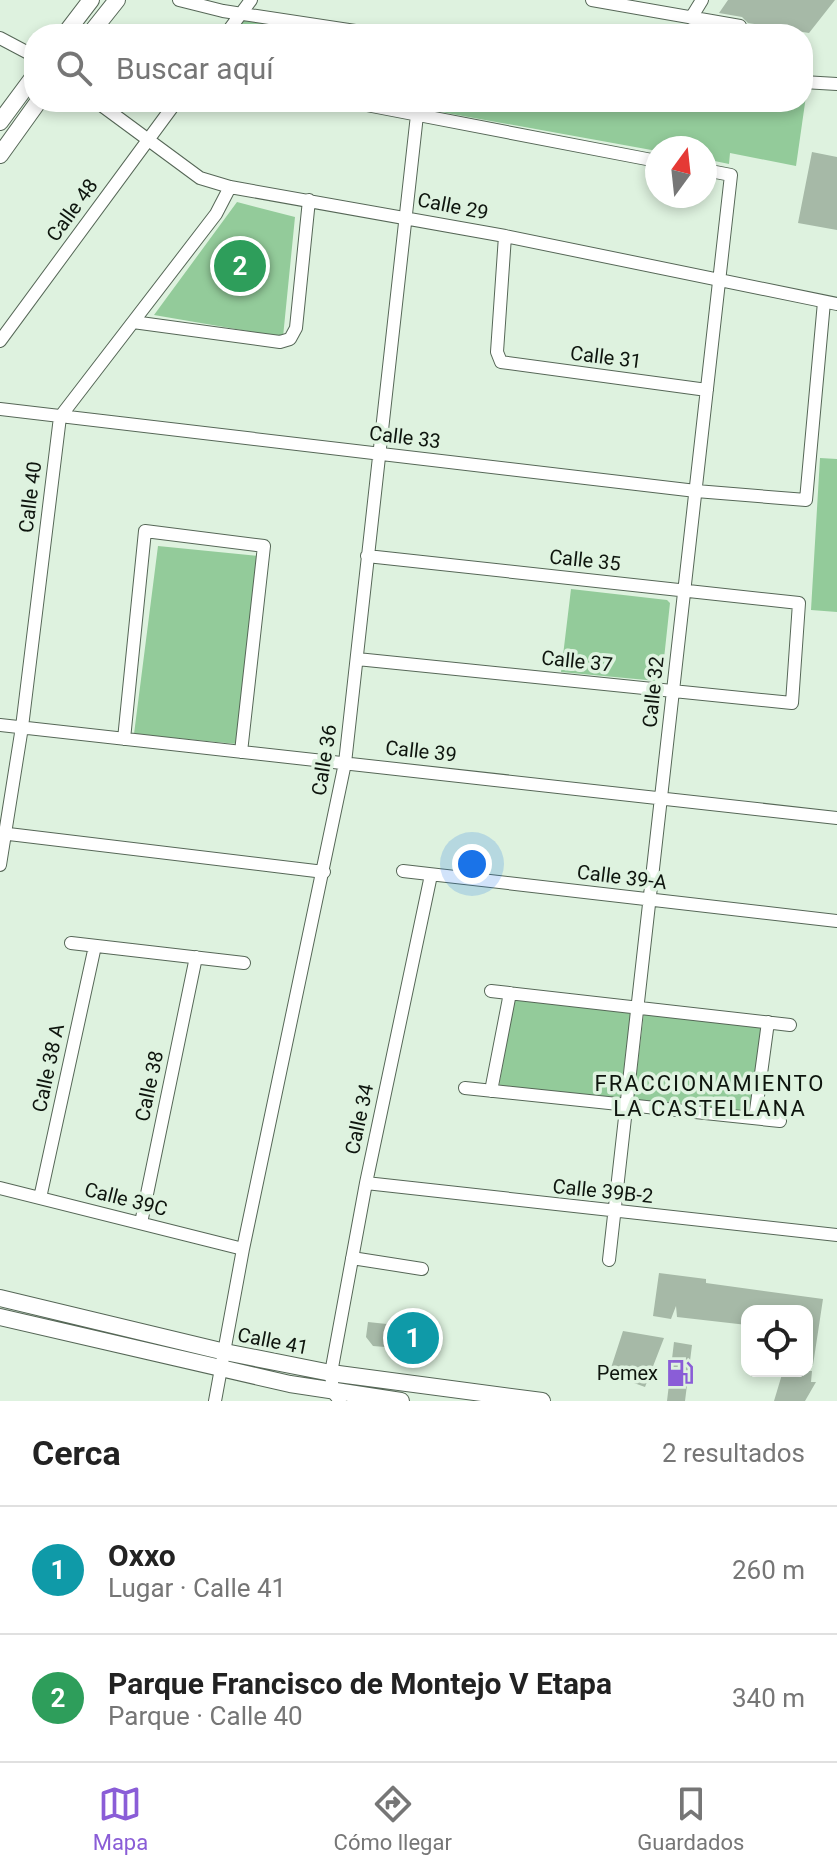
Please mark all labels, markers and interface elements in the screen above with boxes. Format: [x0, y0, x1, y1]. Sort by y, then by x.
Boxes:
search box [24, 24, 813, 112]
icon: search [52, 46, 96, 90]
text: Buscar aquí [116, 51, 274, 86]
north arrow [645, 136, 717, 208]
street label: Calle 48 [41, 174, 103, 246]
street label: Calle 29 [416, 187, 490, 225]
pin: 2 [214, 236, 266, 296]
street label: Calle 31 [569, 341, 643, 373]
street label: Calle 33 [368, 421, 442, 453]
street label: Calle 40 [14, 460, 46, 534]
street label: Calle 35 [548, 544, 622, 576]
street label: Calle 37 [540, 645, 614, 677]
street label: Calle 32 [637, 655, 669, 729]
street label: Calle 36 [307, 723, 341, 797]
street label: Calle 39 [384, 735, 458, 767]
your location [452, 844, 492, 884]
street label: Calle 39-A [576, 860, 668, 894]
street label: Calle 38 A [27, 1022, 69, 1114]
street label: Calle 38 [130, 1048, 168, 1124]
district label: FRACCIONAMIENTO LA CASTELLANA [595, 1071, 826, 1121]
street label: Calle 34 [340, 1081, 378, 1157]
street label: Calle 39B-2 [552, 1174, 654, 1208]
street label: Calle 39C [82, 1177, 170, 1221]
map controls [741, 1305, 813, 1377]
button: locate [741, 1305, 813, 1377]
pin: 1 [387, 1308, 439, 1368]
street label: Calle 41 [236, 1322, 310, 1360]
fuel station icon: Pemex [665, 1358, 695, 1388]
place label: Pemex [597, 1361, 658, 1385]
text: Cerca [32, 1433, 121, 1473]
text: 2 resultados [662, 1438, 805, 1468]
text: Oxxo [108, 1538, 176, 1573]
text: 1 [51, 1555, 65, 1585]
text: 260 m [732, 1555, 805, 1585]
text: Lugar · Calle 41 [108, 1573, 286, 1603]
text: Parque Francisco de Montejo V Etapa [108, 1666, 612, 1701]
text: 2 [51, 1683, 65, 1713]
text: 340 m [732, 1683, 805, 1713]
text: Parque · Calle 40 [108, 1701, 303, 1731]
tab: Mapa [93, 1782, 148, 1855]
tab: Cómo llegar [334, 1782, 452, 1855]
tab: Guardados [637, 1782, 744, 1855]

